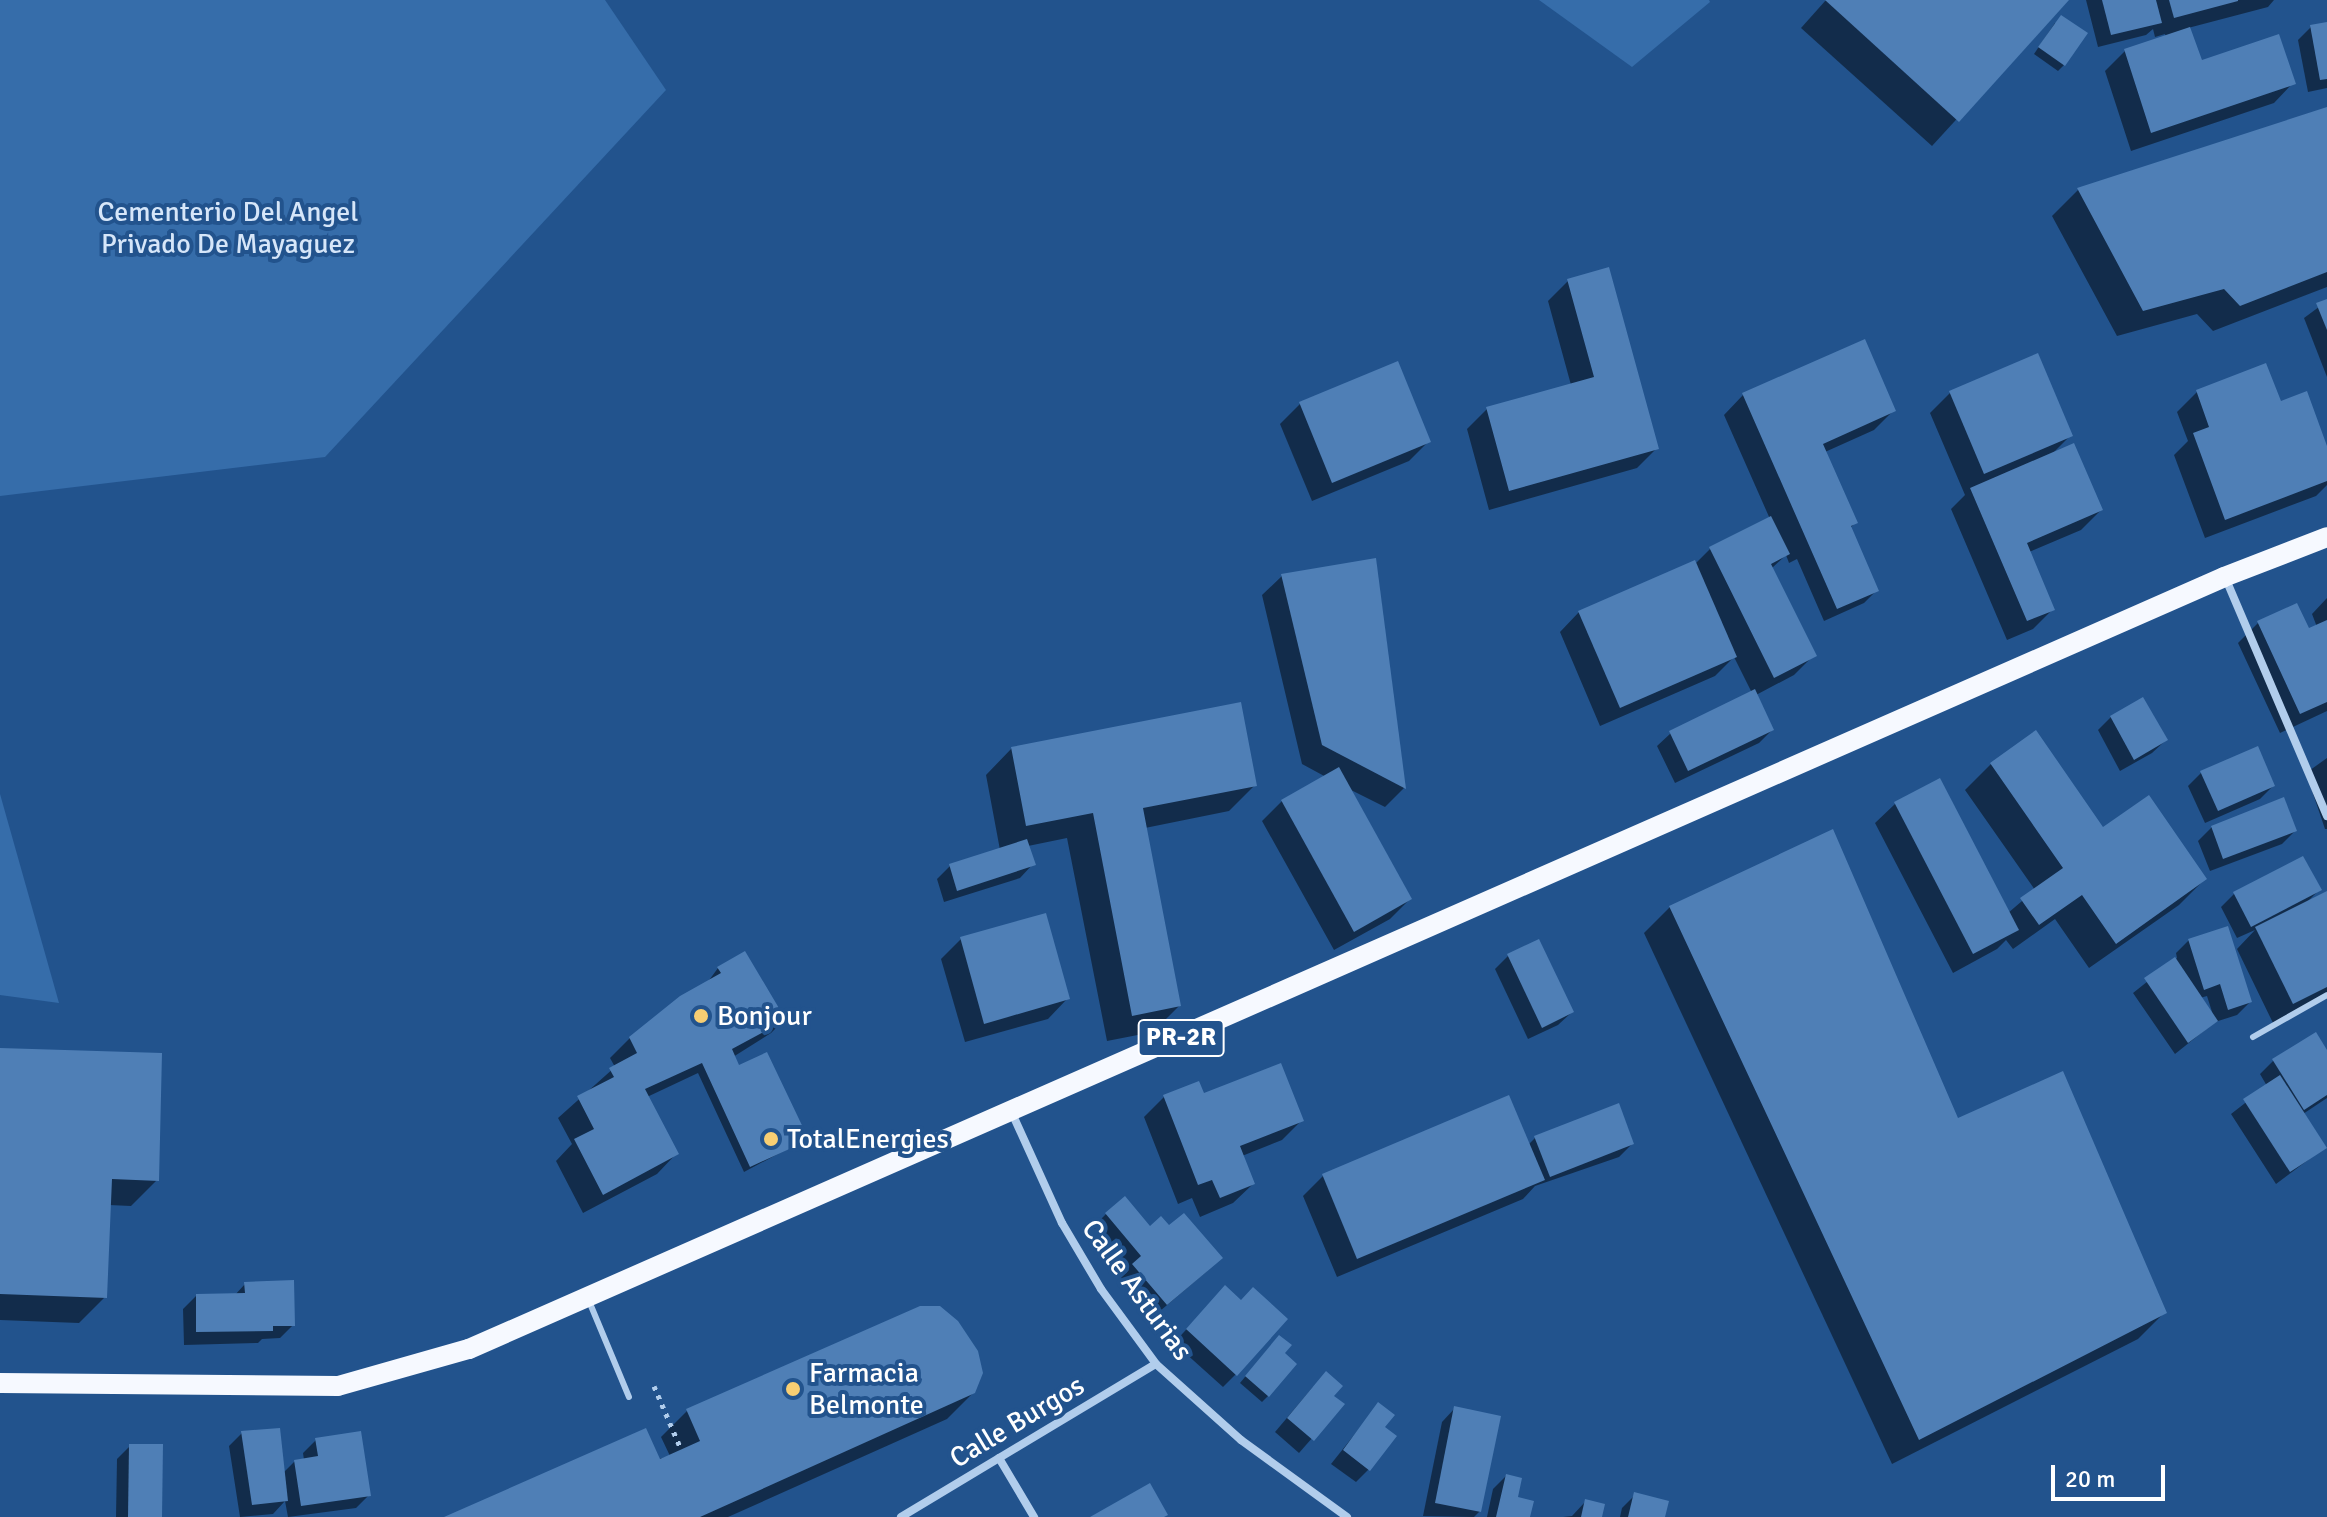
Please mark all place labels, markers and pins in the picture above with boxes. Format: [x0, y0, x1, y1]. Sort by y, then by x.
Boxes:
place label: Bonjour [717, 999, 812, 1033]
marker: Bonjour [692, 1007, 710, 1025]
place label: TotalEnergies [787, 1122, 949, 1156]
marker: TotalEnergies [762, 1130, 780, 1148]
place label: Farmacia Belmonte [809, 1356, 924, 1422]
marker: Farmacia Belmonte [784, 1380, 802, 1398]

